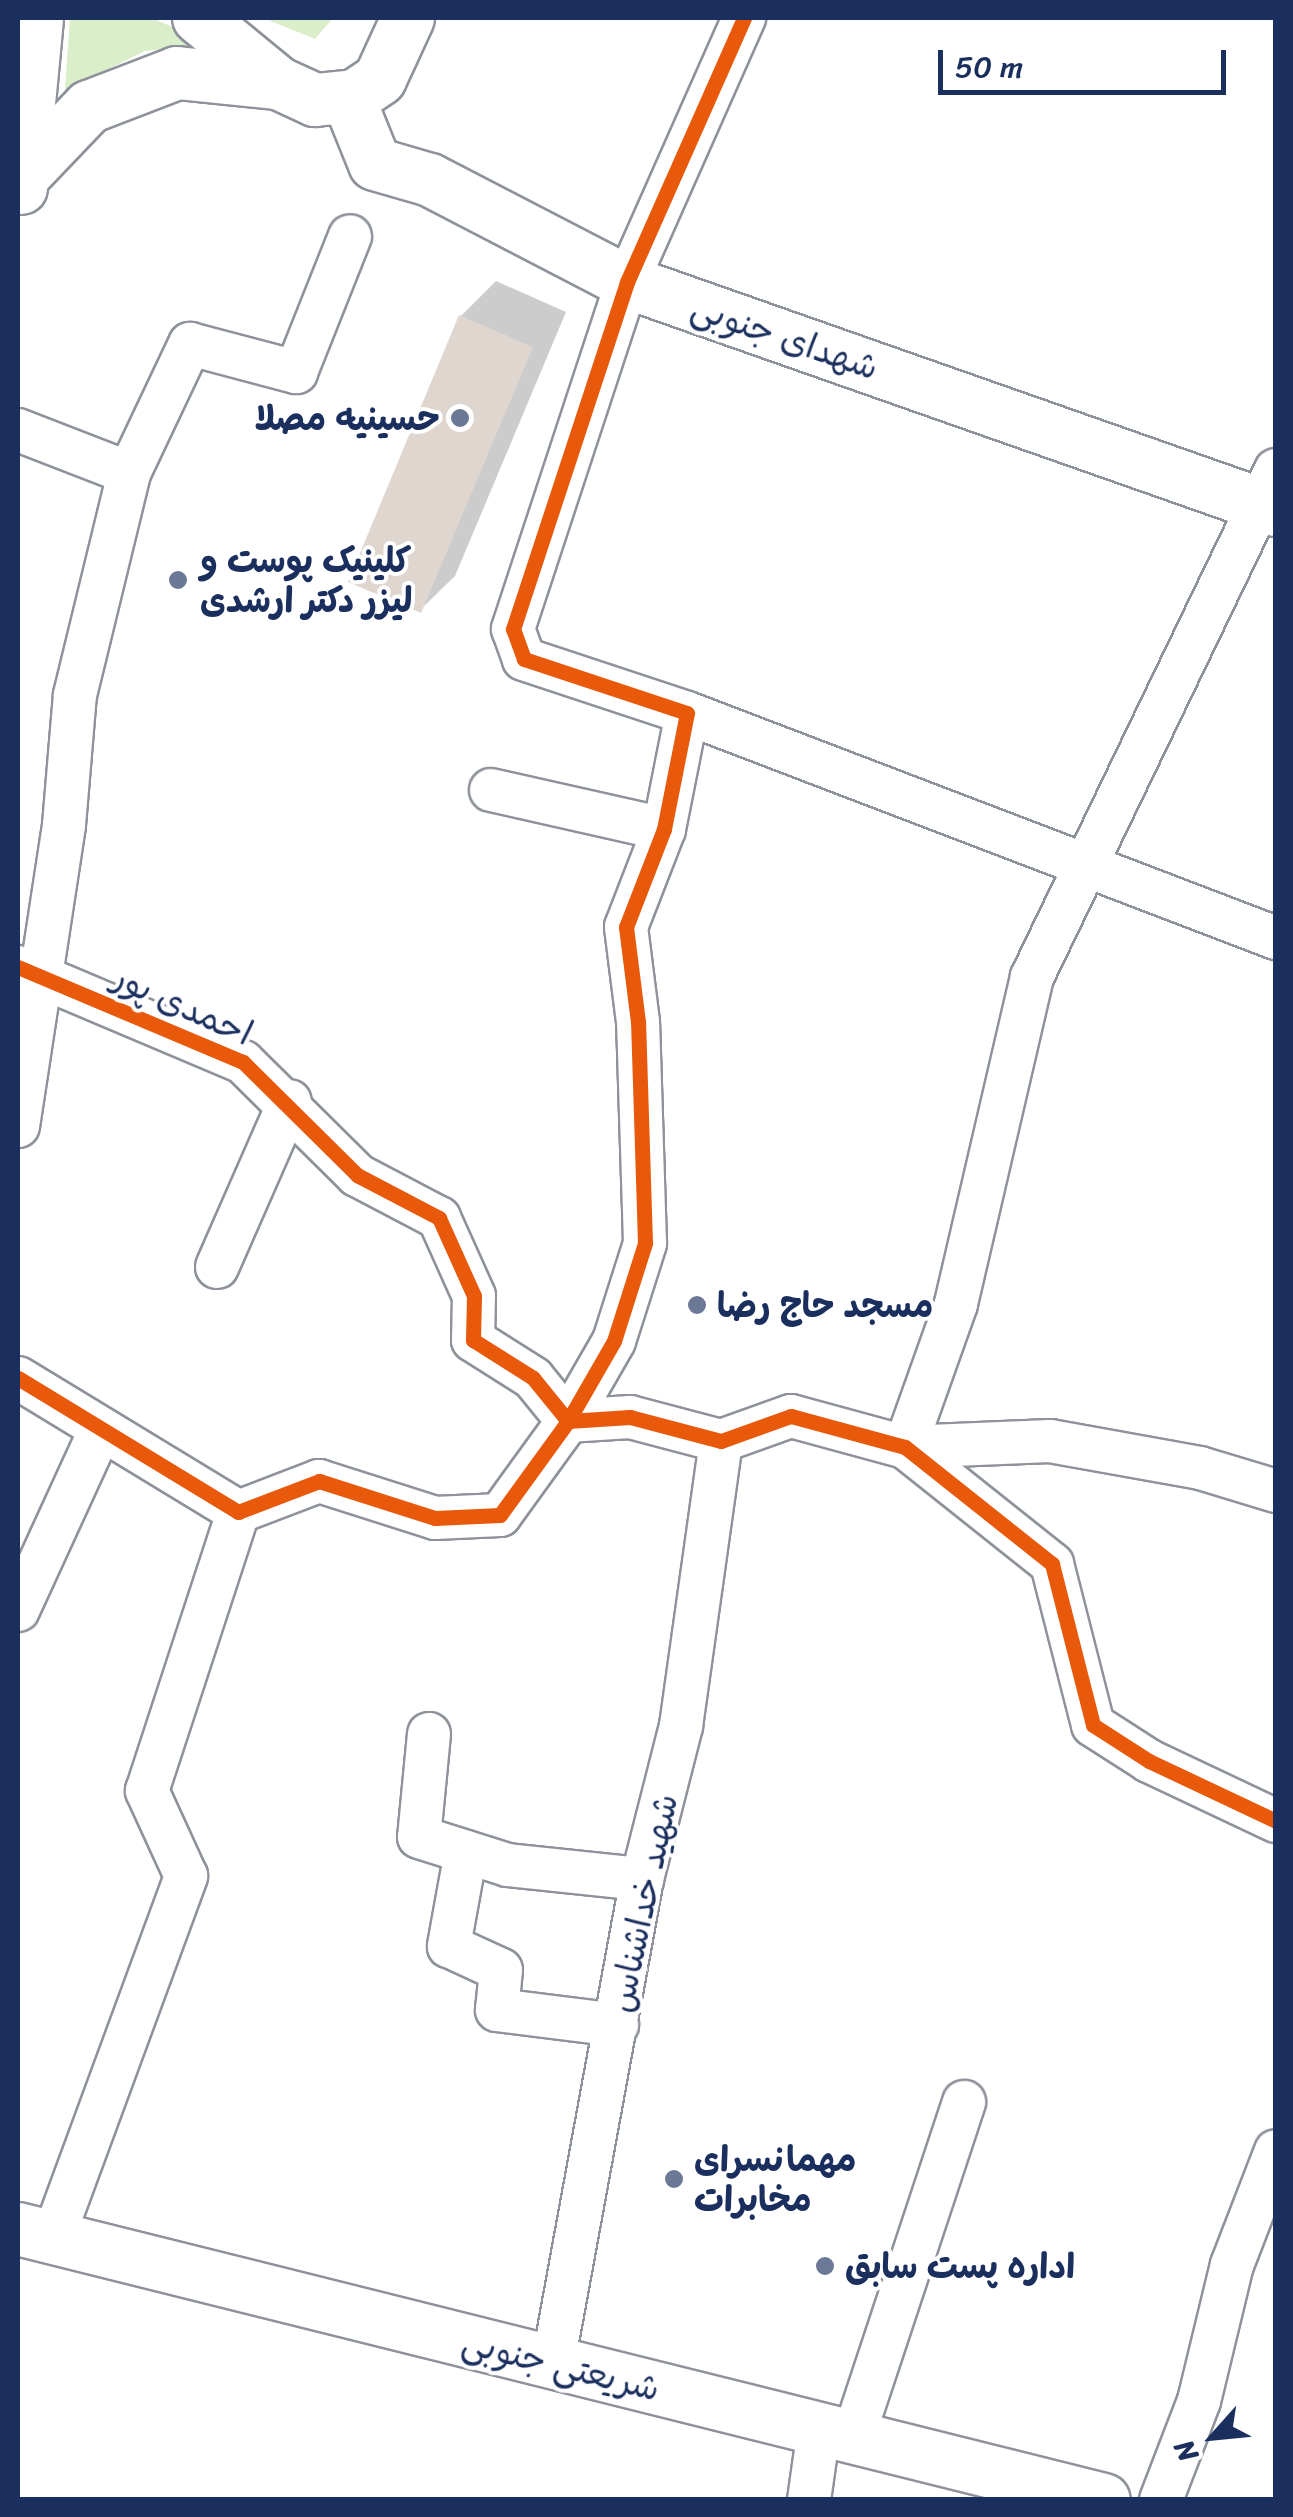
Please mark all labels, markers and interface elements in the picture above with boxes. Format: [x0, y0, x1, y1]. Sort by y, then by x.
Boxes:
scale bar [943, 30, 1230, 92]
text: 50 m [955, 40, 1023, 94]
street label: شهدای جنوبی [686, 285, 884, 389]
place label: حسینیه مصلا [255, 397, 440, 439]
marker: حسینیه مصلا [449, 407, 471, 429]
place label: کلینیک پوست و لیزر دکتر ارشدی [200, 539, 413, 621]
marker: کلینیک پوست و لیزر دکتر ارشدی [165, 567, 191, 593]
street label: احمدی پور [107, 956, 259, 1054]
place label: مسجد حاج رضا [717, 1284, 933, 1326]
marker: مسجد حاج رضا [686, 1294, 708, 1316]
street label: شهید خداشناس [599, 1790, 687, 2016]
place label: مهمانسرای مخابرات [694, 2138, 856, 2220]
marker: مهمانسرای مخابرات [663, 2168, 685, 2190]
place label: اداره پست سابق [845, 2245, 1075, 2287]
marker: اداره پست سابق [814, 2255, 836, 2277]
street label: شریعتی جنوبی [458, 2320, 664, 2410]
north arrow [1163, 2387, 1263, 2487]
text: N [1160, 2431, 1212, 2471]

